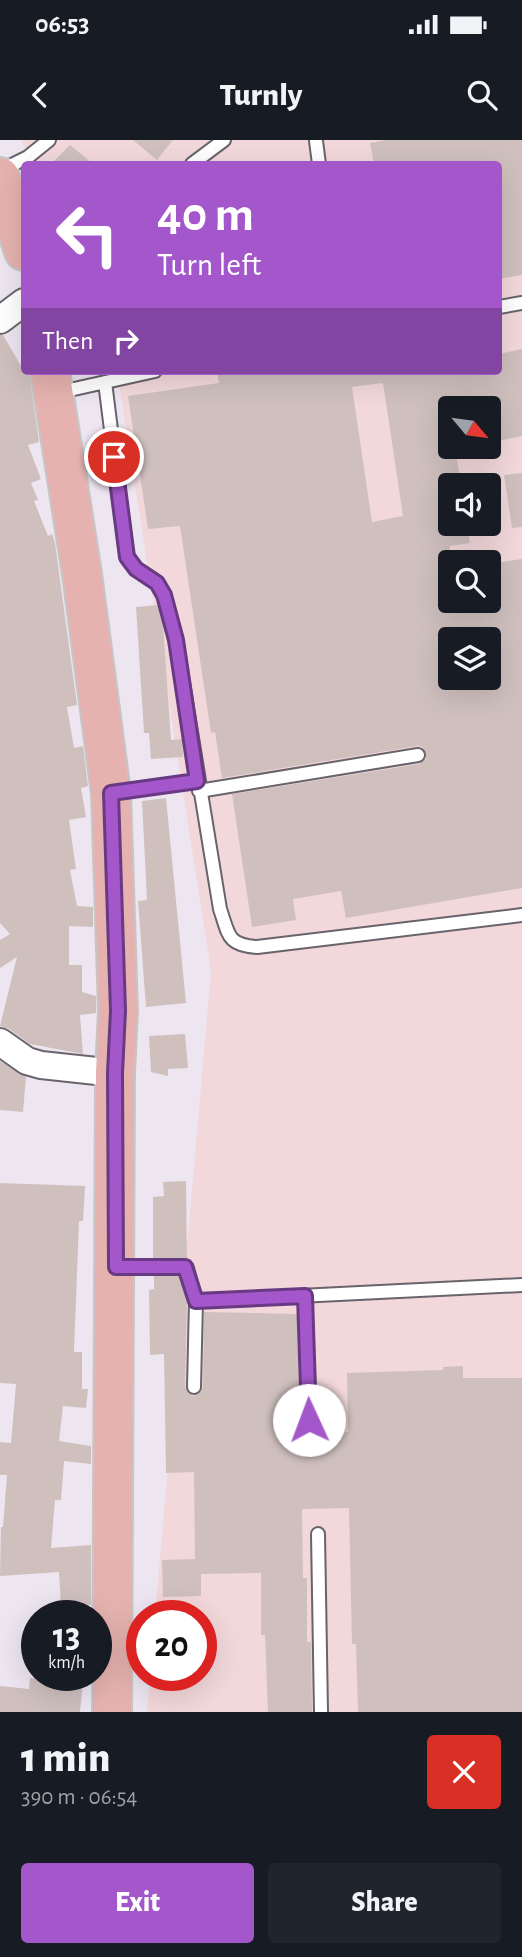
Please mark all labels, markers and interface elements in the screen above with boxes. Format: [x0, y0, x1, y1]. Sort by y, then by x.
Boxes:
text: 06:53 [35, 11, 90, 37]
icon: back [21, 76, 59, 114]
icon: search [463, 76, 501, 114]
text: Turnly [220, 79, 302, 111]
icon: left [42, 189, 133, 280]
text: 40 m [157, 191, 254, 240]
text: Turn left [157, 249, 261, 281]
icon: right [107, 322, 145, 360]
text: Then [42, 328, 93, 354]
north arrow [438, 396, 500, 458]
map controls [438, 396, 501, 690]
pin [84, 427, 144, 487]
icon: arrive [95, 438, 133, 476]
button: sound [438, 473, 501, 536]
button: search [438, 550, 501, 613]
button: layers [438, 627, 501, 690]
position arrow [272, 1383, 346, 1457]
speed limit sign: 20 [126, 1600, 217, 1691]
text: 13 [53, 1619, 80, 1654]
text: km/h [48, 1654, 85, 1672]
button: close [427, 1735, 501, 1809]
text: 1 min [21, 1737, 110, 1779]
text: 390 m · 06:54 [21, 1786, 137, 1809]
button: Exit [21, 1863, 254, 1943]
button: Share [268, 1863, 501, 1943]

